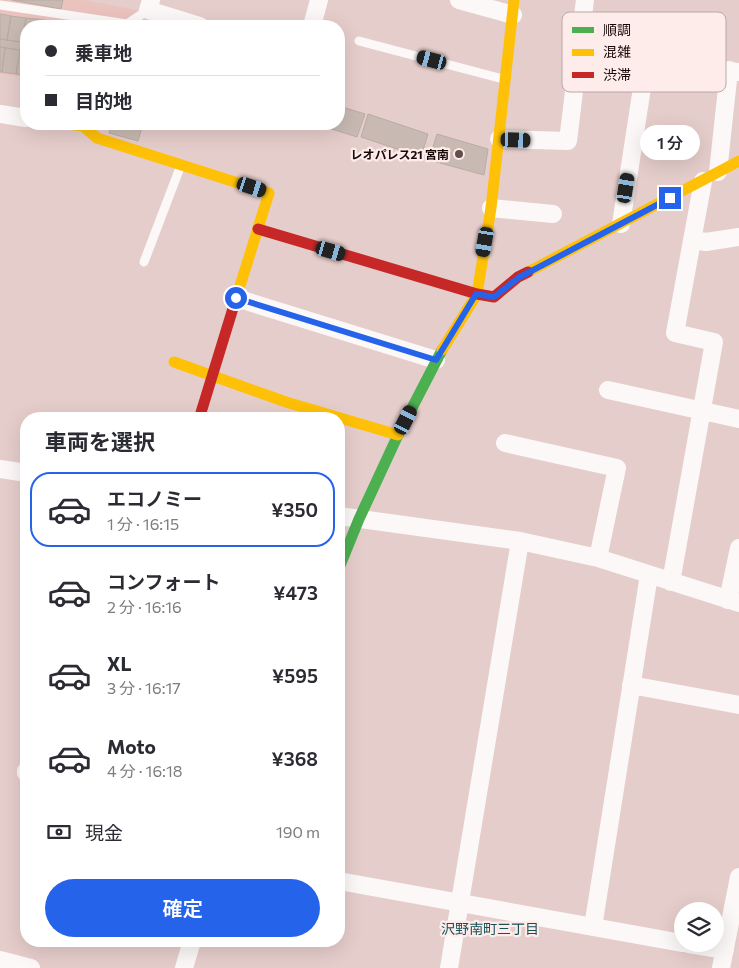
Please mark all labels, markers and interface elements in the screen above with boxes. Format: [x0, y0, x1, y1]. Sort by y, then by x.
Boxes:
legend [562, 12, 726, 92]
text: 順調 [603, 21, 631, 38]
text: 乗車地 [75, 41, 132, 64]
text: 混雑 [603, 43, 631, 60]
car [415, 49, 448, 71]
text: 渋滞 [603, 66, 631, 83]
text: 目的地 [75, 89, 132, 112]
callout: 1 分 [640, 126, 700, 160]
car [500, 132, 531, 148]
text: 1 分 [657, 133, 683, 152]
place label: レオパレス21 宮南 [350, 147, 449, 161]
marker: レオパレス21 宮南 [453, 148, 465, 160]
car [616, 172, 635, 204]
car [235, 175, 268, 199]
route end [659, 187, 681, 209]
car [475, 226, 494, 258]
car [314, 240, 347, 262]
route start [225, 287, 247, 309]
car [392, 403, 419, 437]
text: 車両を選択 [45, 428, 155, 455]
icon: car [47, 487, 92, 532]
text: エコノミー [107, 487, 202, 510]
text: ¥350 [271, 498, 318, 521]
text: 1 分 · 16:15 [107, 514, 179, 533]
icon: car [47, 570, 92, 615]
text: コンフォート [107, 570, 220, 593]
text: ¥473 [273, 581, 318, 604]
text: 2 分 · 16:16 [107, 597, 182, 616]
text: XL [107, 652, 132, 675]
icon: car [47, 653, 92, 698]
text: ¥595 [272, 664, 318, 687]
text: 3 分 · 16:17 [107, 678, 181, 697]
text: Moto [107, 735, 156, 758]
icon: car [47, 736, 92, 781]
text: ¥368 [272, 747, 318, 770]
text: 4 分 · 16:18 [107, 761, 182, 780]
icon: cash [45, 818, 73, 846]
text: 現金 [85, 821, 123, 844]
text: 190 m [276, 822, 320, 841]
button: 確定 [45, 879, 320, 937]
map controls [674, 902, 724, 952]
button: layers [674, 902, 724, 952]
district label: 沢野南町三丁目 [441, 920, 539, 937]

